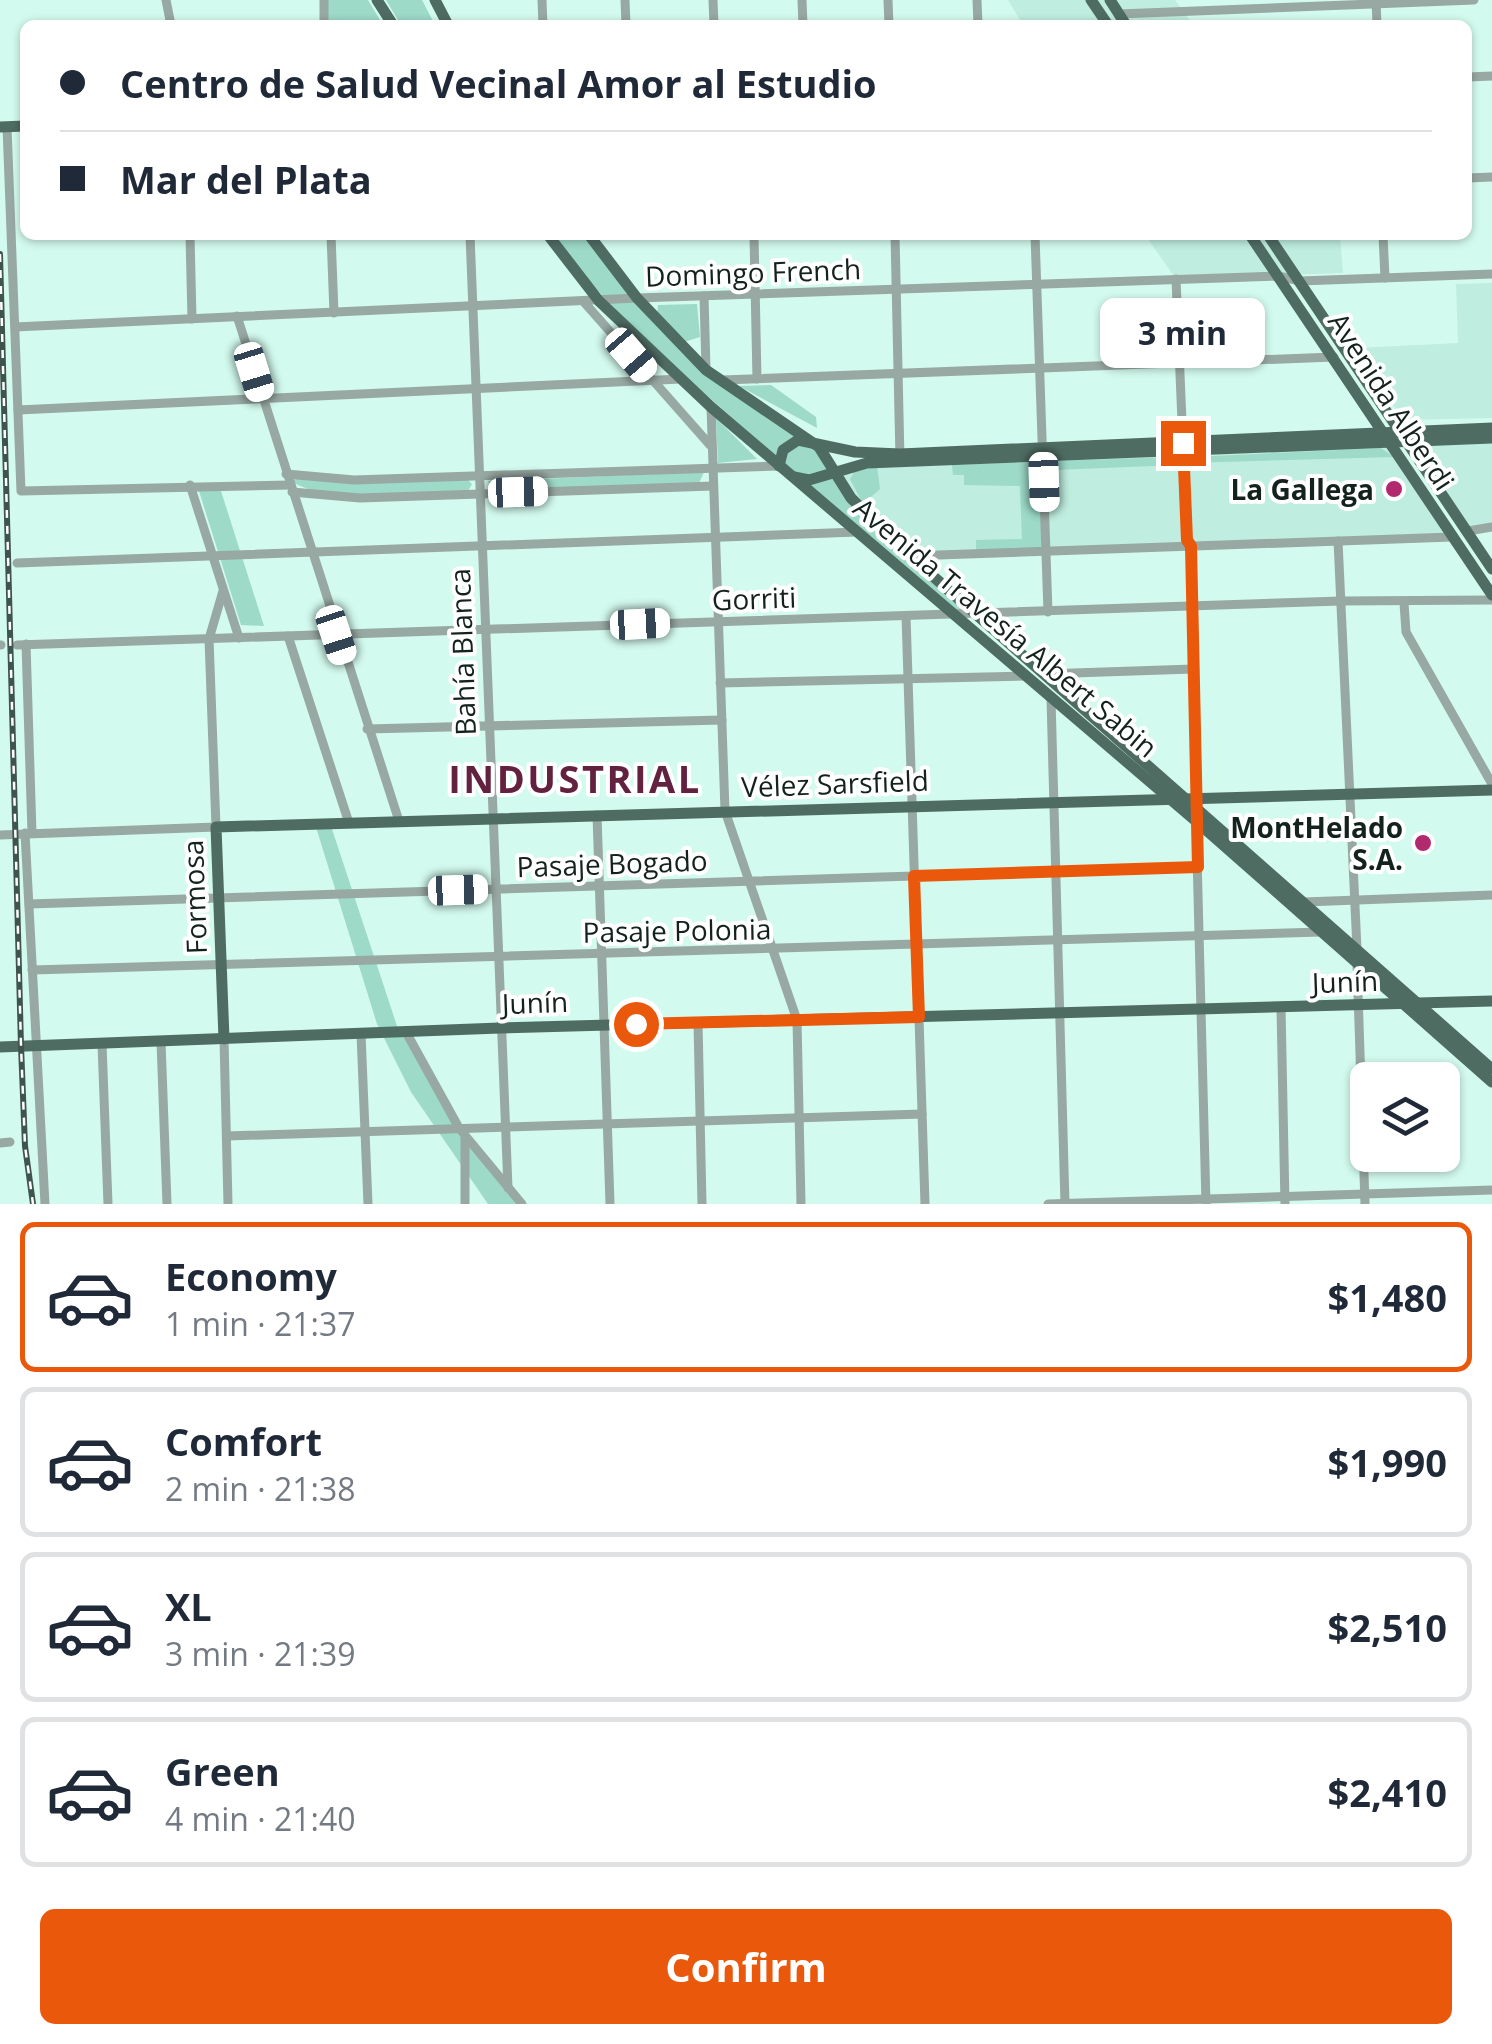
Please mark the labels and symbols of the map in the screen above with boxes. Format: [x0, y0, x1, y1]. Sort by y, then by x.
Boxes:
street label: Domingo French [644, 249, 862, 295]
callout: 3 min [1100, 298, 1266, 368]
street label: Avenida Alberdi [1320, 305, 1464, 497]
car [600, 323, 662, 387]
car [231, 339, 277, 405]
route end [1161, 421, 1206, 466]
car [1028, 451, 1060, 513]
place label: La Gallega [1230, 470, 1374, 508]
car [487, 476, 549, 508]
marker: La Gallega [1383, 478, 1405, 500]
street label: Avenida Travesía Albert Sabin [846, 489, 1166, 765]
street label: Bahía Blanca [440, 568, 484, 736]
street label: Gorriti [711, 578, 797, 618]
car [312, 602, 360, 668]
car [609, 607, 671, 641]
district label: INDUSTRIAL [448, 752, 702, 804]
street label: Vélez Sarsfield [741, 761, 929, 805]
place label: MontHelado S.A. [1230, 808, 1403, 878]
marker: MontHelado S.A. [1412, 832, 1434, 854]
street label: Formosa [173, 839, 215, 955]
street label: Pasaje Bogado [516, 841, 708, 885]
car [427, 874, 489, 906]
street label: Pasaje Polonia [582, 909, 772, 951]
street label: Junín [1308, 961, 1379, 1001]
street label: Junín [498, 982, 569, 1022]
route start [614, 1002, 659, 1047]

